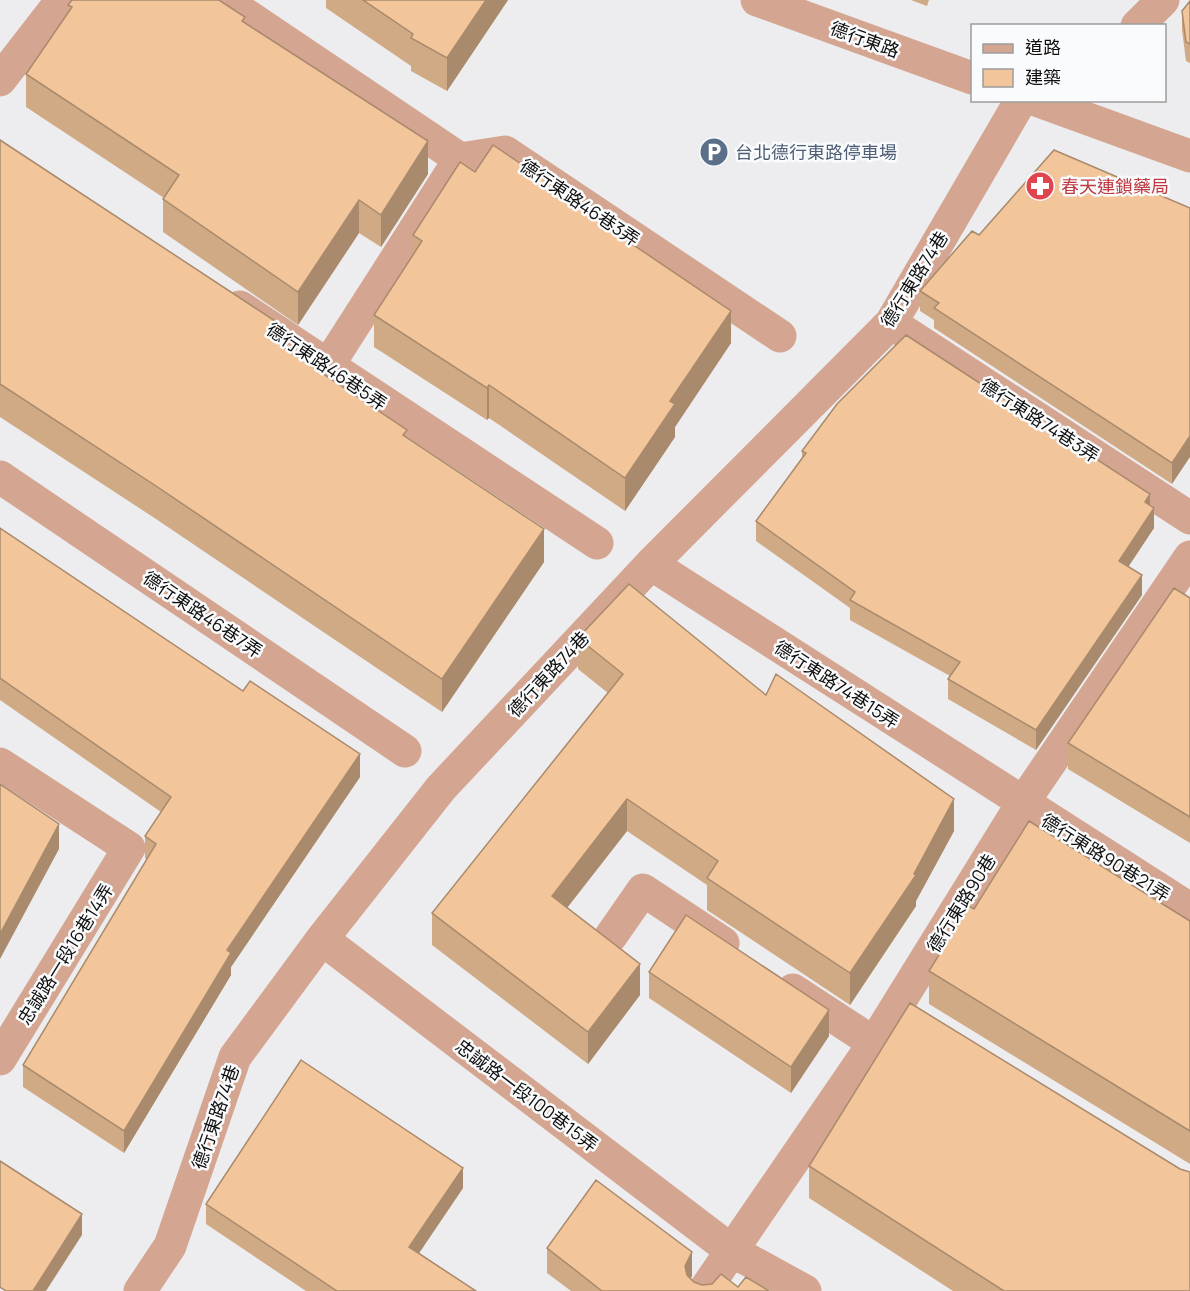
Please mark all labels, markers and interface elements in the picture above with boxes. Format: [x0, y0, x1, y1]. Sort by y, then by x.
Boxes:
street label: 德行東路 [827, 15, 903, 63]
legend [971, 24, 1166, 102]
text: 道路 [1025, 35, 1061, 59]
text: 建築 [1025, 65, 1061, 89]
parking icon: 台北德行東路停車場 [698, 136, 730, 168]
place label: 台北德行東路停車場 [735, 140, 897, 164]
street label: 德行東路46巷3弄 [515, 153, 645, 251]
pharmacy icon: 春天連鎖藥局 [1024, 170, 1056, 202]
place label: 春天連鎖藥局 [1061, 174, 1169, 198]
street label: 德行東路74巷 [875, 226, 953, 332]
street label: 德行東路46巷5弄 [262, 317, 392, 415]
street label: 德行東路74巷3弄 [976, 373, 1104, 467]
street label: 德行東路46巷7弄 [139, 565, 267, 663]
street label: 德行東路74巷 [502, 626, 594, 722]
street label: 德行東路74巷15弄 [770, 635, 904, 733]
street label: 德行東路90巷21弄 [1037, 808, 1175, 906]
street label: 德行東路90巷 [921, 849, 1001, 957]
street label: 忠誠路一段16巷14弄 [12, 879, 118, 1029]
street label: 忠誠路一段100巷15弄 [451, 1034, 603, 1156]
street label: 德行東路74巷 [186, 1062, 244, 1172]

